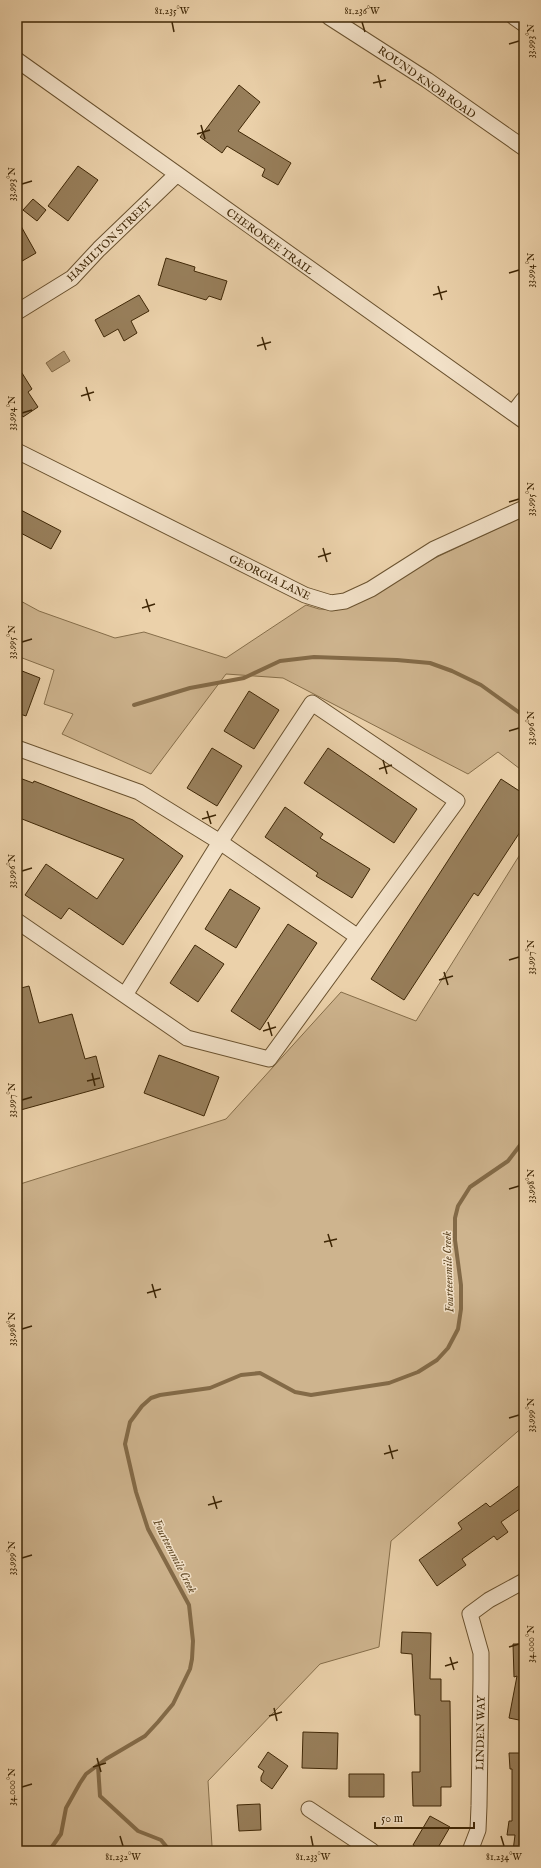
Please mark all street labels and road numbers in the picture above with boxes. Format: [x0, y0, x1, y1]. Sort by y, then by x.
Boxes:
street label: ROUND KNOB ROAD [375, 44, 478, 122]
street label: HAMILTON STREET [64, 196, 155, 285]
street label: CHEROKEE TRAIL [223, 206, 316, 278]
street label: GEORGIA LANE [226, 552, 313, 604]
street label: LINDEN WAY [473, 1695, 489, 1771]

